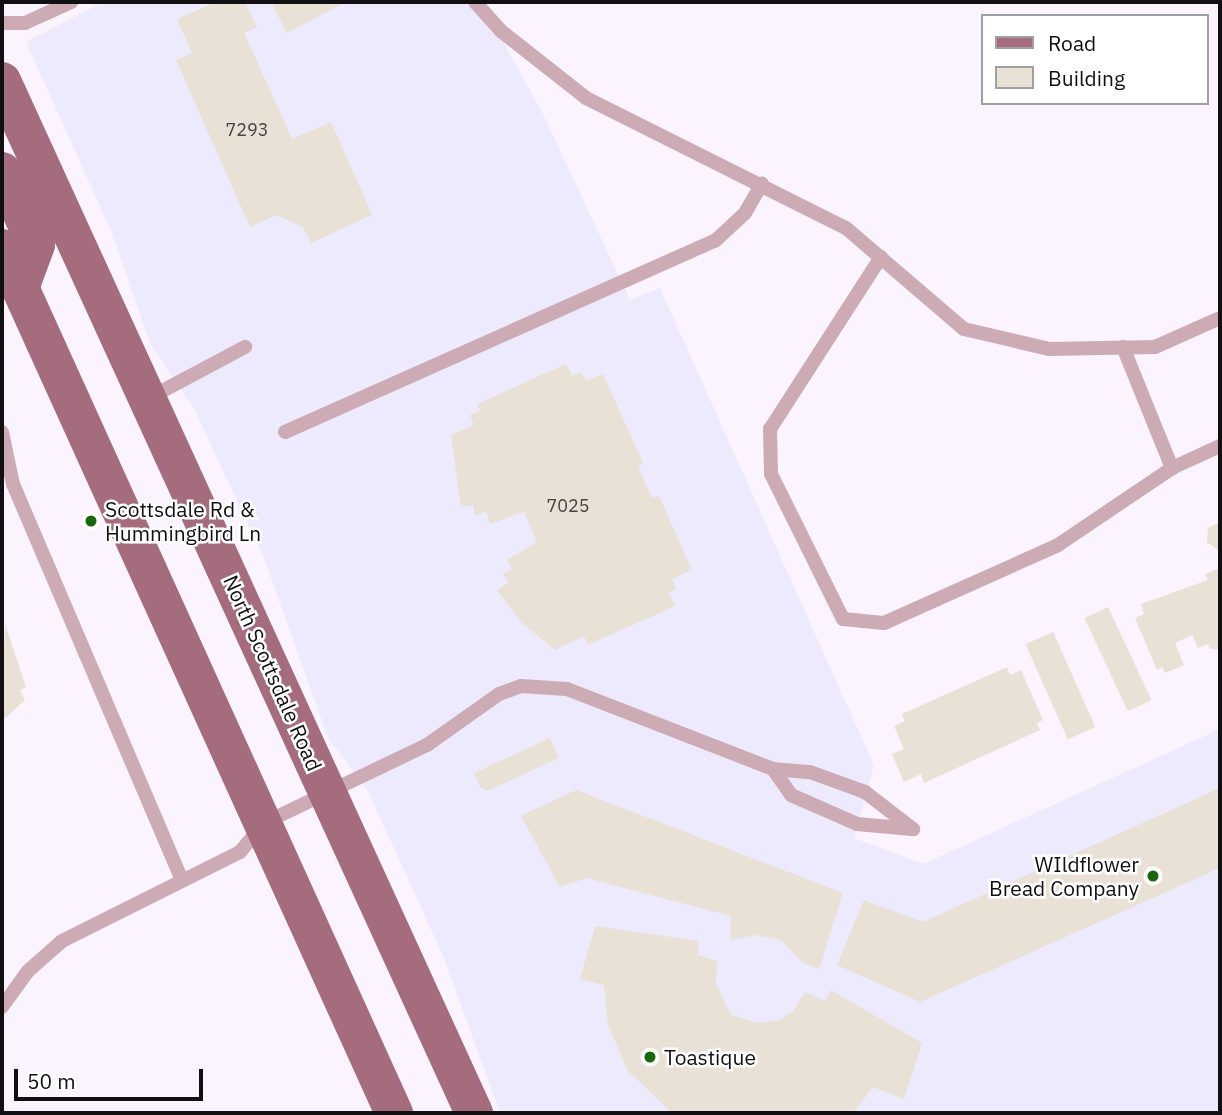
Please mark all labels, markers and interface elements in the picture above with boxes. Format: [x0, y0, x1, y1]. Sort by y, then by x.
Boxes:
legend [981, 14, 1208, 105]
text: Road [1048, 29, 1096, 57]
text: Building [1048, 64, 1125, 92]
house number: 7293 [225, 119, 269, 141]
house number: 7025 [546, 495, 590, 517]
place label: Scottsdale Rd & Hummingbird Ln [105, 496, 261, 546]
marker: Scottsdale Rd & Hummingbird Ln [83, 513, 99, 529]
street label: North Scottsdale Road [218, 571, 328, 775]
place label: WIldflower Bread Company [989, 851, 1139, 901]
marker: WIldflower Bread Company [1145, 868, 1161, 884]
place label: Toastique [664, 1044, 756, 1070]
marker: Toastique [642, 1049, 658, 1065]
scale bar [18, 1056, 206, 1100]
text: 50 m [27, 1067, 76, 1095]

